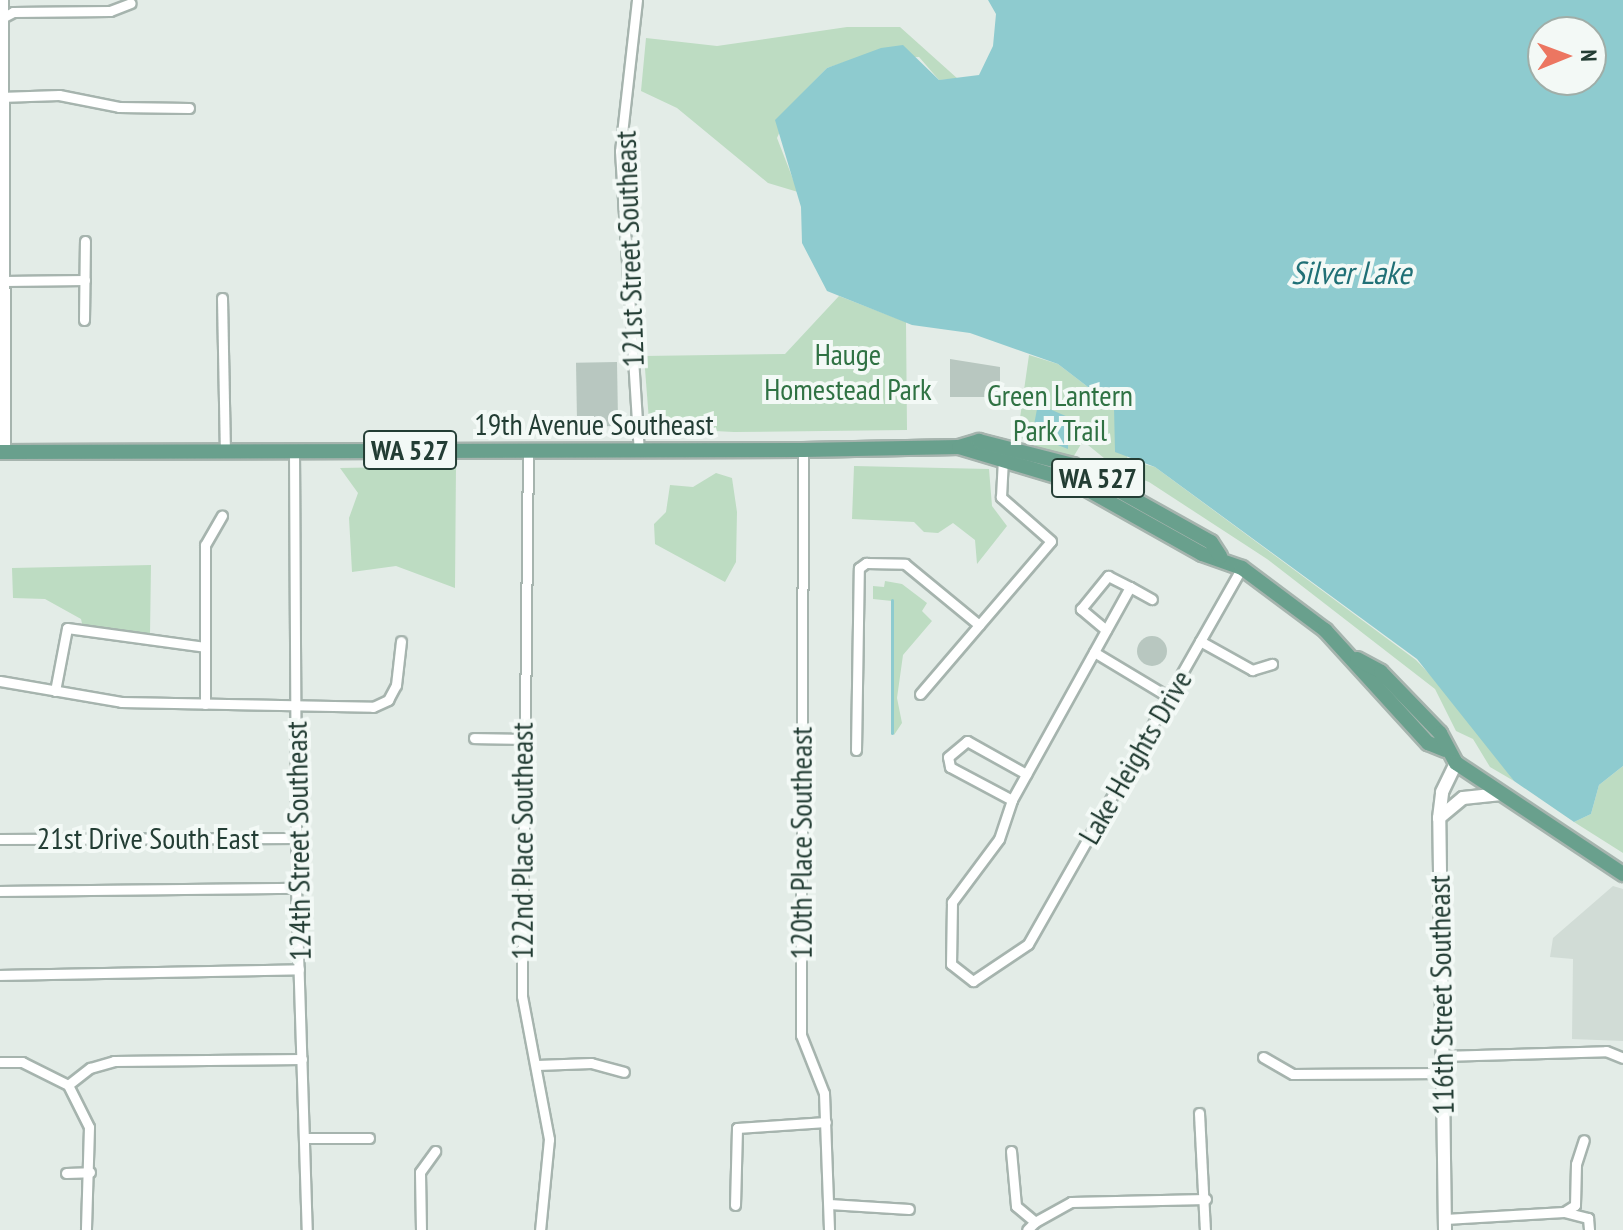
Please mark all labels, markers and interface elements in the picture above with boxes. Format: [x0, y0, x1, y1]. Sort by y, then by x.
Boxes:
north arrow [1527, 16, 1607, 96]
text: N [1575, 49, 1603, 62]
street label: 121st Street Southeast [607, 130, 651, 368]
water label: Silver Lake [1291, 253, 1411, 291]
park label: Hauge Homestead Park [764, 336, 932, 406]
park label: Green Lantern Park Trail [987, 377, 1133, 448]
street label: 19th Avenue Southeast [474, 406, 714, 442]
road number: WA 527 [362, 426, 458, 474]
road number: WA 527 [1050, 454, 1146, 502]
street label: Lake Heights Drive [1071, 664, 1199, 850]
street label: 124th Street Southeast [278, 721, 318, 961]
street label: 122nd Place Southeast [504, 722, 540, 960]
street label: 120th Place Southeast [783, 727, 819, 959]
street label: 21st Drive South East [37, 820, 259, 856]
street label: 116th Street Southeast [1421, 875, 1461, 1115]

